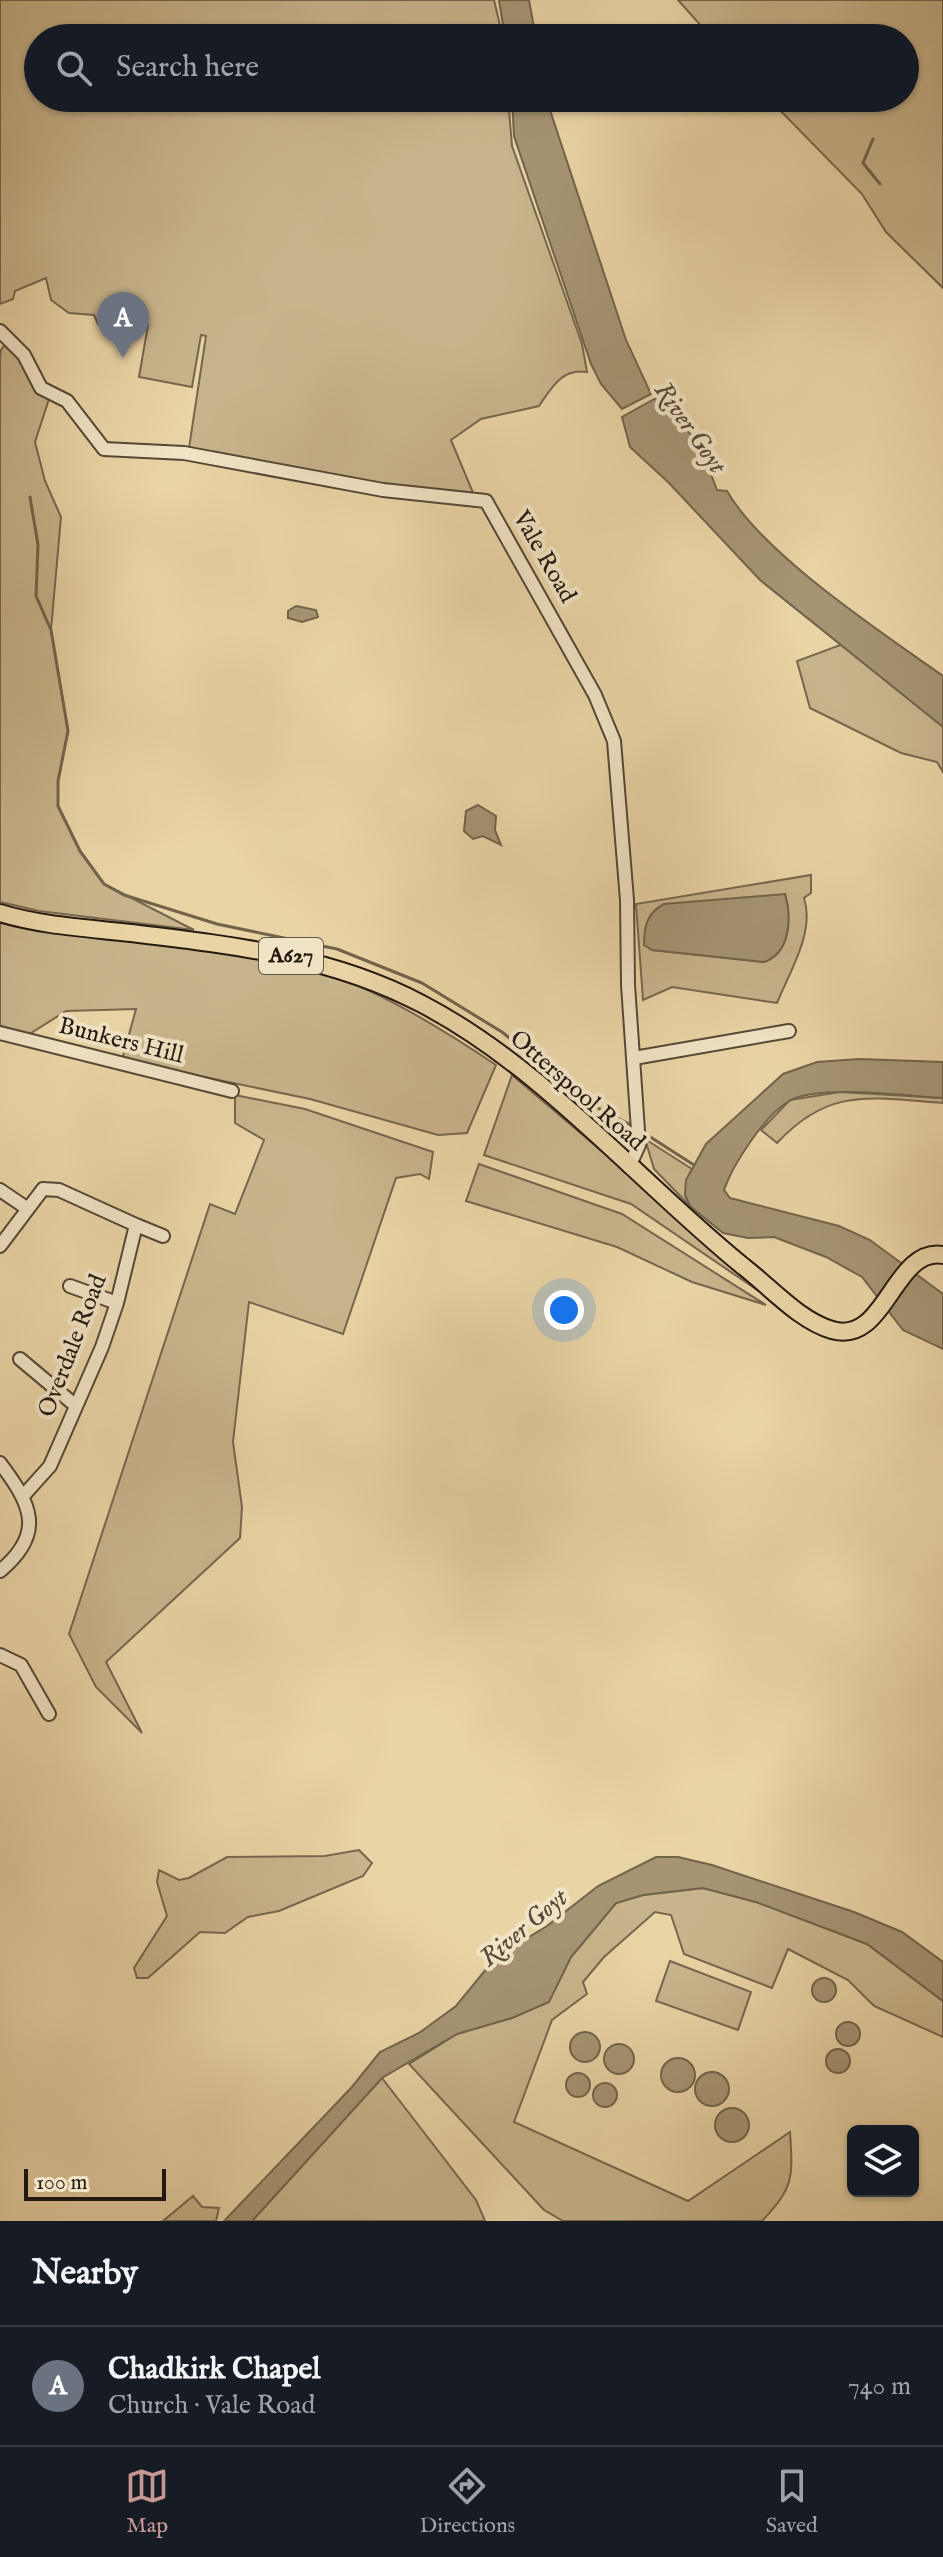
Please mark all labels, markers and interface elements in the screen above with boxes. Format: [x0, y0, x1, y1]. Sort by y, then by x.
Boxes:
search box [24, 24, 919, 112]
icon: search [52, 46, 96, 90]
text: Search here [116, 49, 259, 87]
pin: A [97, 292, 149, 358]
water label: River Goyt [646, 375, 735, 482]
street label: Vale Road [505, 504, 583, 609]
road number: A627 [259, 938, 323, 974]
street label: Bunkers Hill [55, 1011, 187, 1072]
street label: Otterspool Road [503, 1024, 651, 1158]
street label: Overdale Road [32, 1270, 114, 1422]
your location [544, 1290, 584, 1330]
water label: River Goyt [473, 1881, 576, 1974]
map controls [847, 2125, 919, 2197]
button: layers [847, 2125, 919, 2197]
scale bar [24, 2165, 166, 2201]
text: 100 m [36, 2169, 88, 2197]
text: Nearby [32, 2252, 138, 2295]
text: Chadkirk Chapel [108, 2351, 321, 2389]
text: A [49, 2370, 67, 2403]
text: 740 m [848, 2370, 911, 2403]
text: Church · Vale Road [108, 2389, 315, 2422]
tab: Map [125, 2464, 169, 2540]
tab: Directions [420, 2464, 515, 2540]
tab: Saved [766, 2464, 818, 2540]

